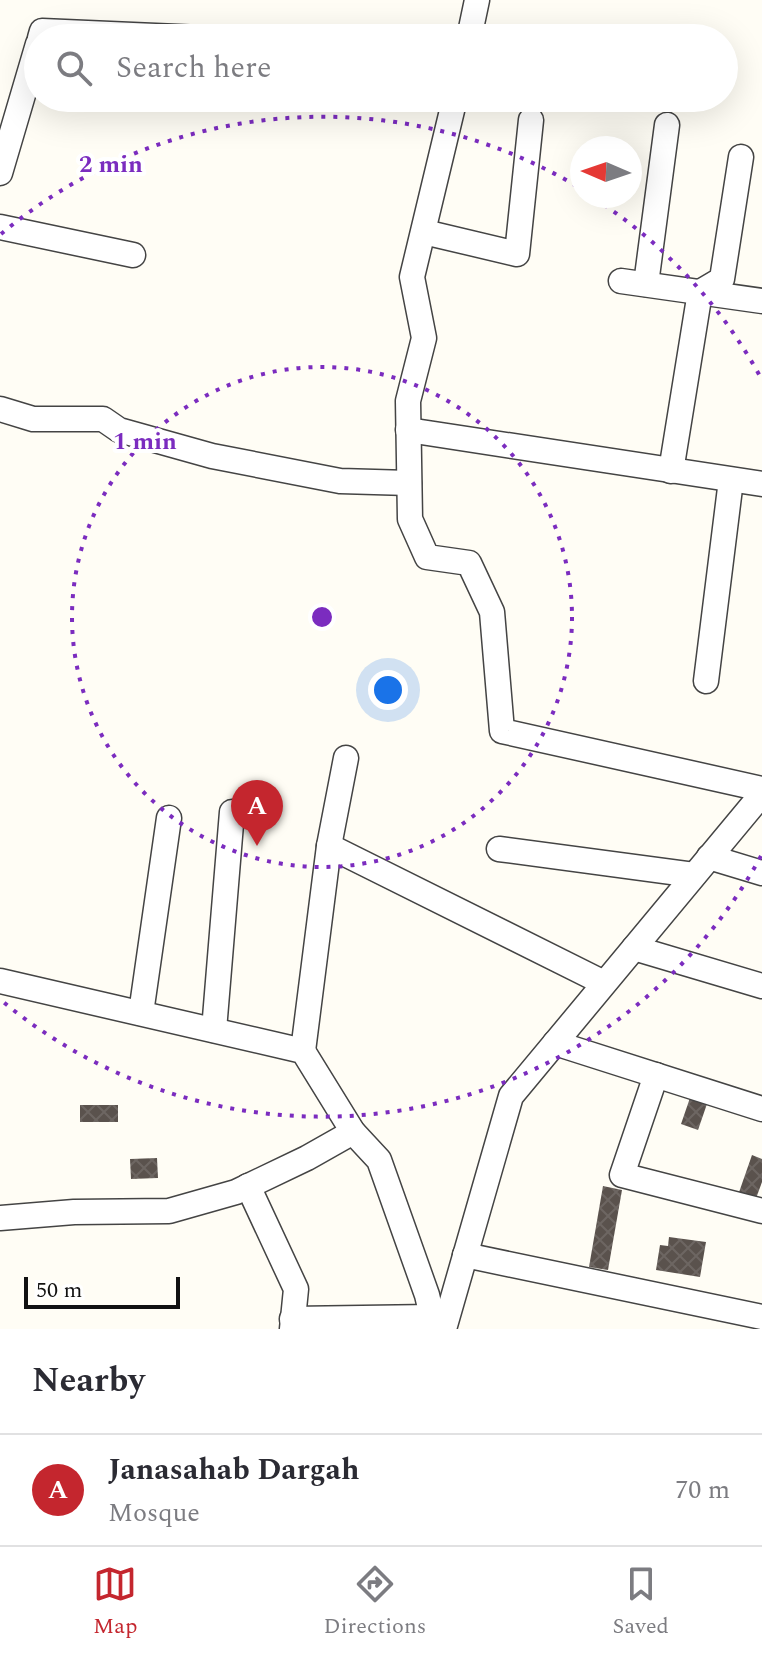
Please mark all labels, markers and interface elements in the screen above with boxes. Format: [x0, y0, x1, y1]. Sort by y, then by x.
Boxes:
search box [24, 24, 738, 112]
text: Search here [116, 45, 272, 91]
icon: search [52, 46, 96, 90]
north arrow [570, 136, 642, 208]
text: 2 min [79, 147, 143, 183]
text: 1 min [113, 424, 177, 460]
centre of rings [308, 603, 336, 631]
your location [368, 670, 408, 710]
pin: A [231, 780, 283, 846]
scale bar [24, 1273, 180, 1309]
text: 50 m [36, 1274, 82, 1307]
text: Nearby [32, 1355, 145, 1407]
text: Janasahab Dargah [108, 1447, 359, 1493]
text: A [48, 1470, 68, 1510]
text: 70 m [675, 1470, 730, 1510]
text: Mosque [108, 1493, 200, 1533]
tab: Map [93, 1562, 137, 1643]
tab: Directions [324, 1562, 426, 1643]
tab: Saved [612, 1562, 669, 1643]

